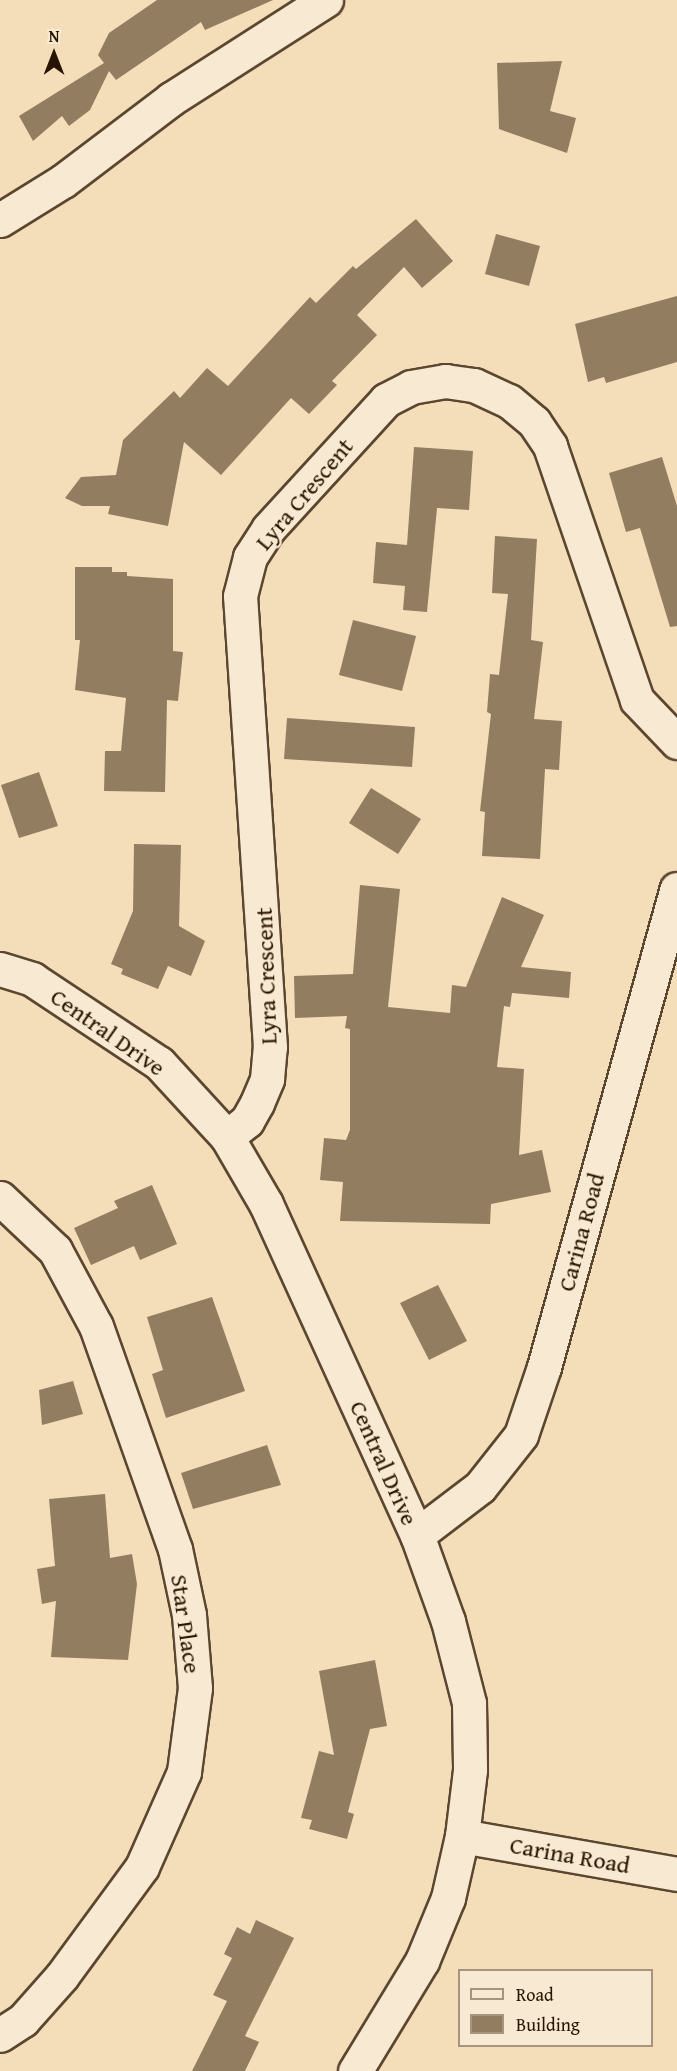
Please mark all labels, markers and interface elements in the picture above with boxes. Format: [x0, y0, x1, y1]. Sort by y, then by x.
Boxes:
north arrow [24, 24, 84, 84]
text: N [49, 24, 59, 48]
street label: Lyra Crescent [249, 432, 359, 556]
street label: Lyra Crescent [249, 907, 283, 1045]
street label: Central Drive [45, 982, 171, 1082]
street label: Carina Road [551, 1170, 611, 1294]
street label: Central Drive [344, 1396, 424, 1530]
street label: Star Place [165, 1573, 207, 1675]
street label: Carina Road [508, 1830, 632, 1880]
legend [458, 1969, 653, 2047]
text: Road [516, 1981, 554, 2008]
text: Building [516, 2011, 580, 2038]

